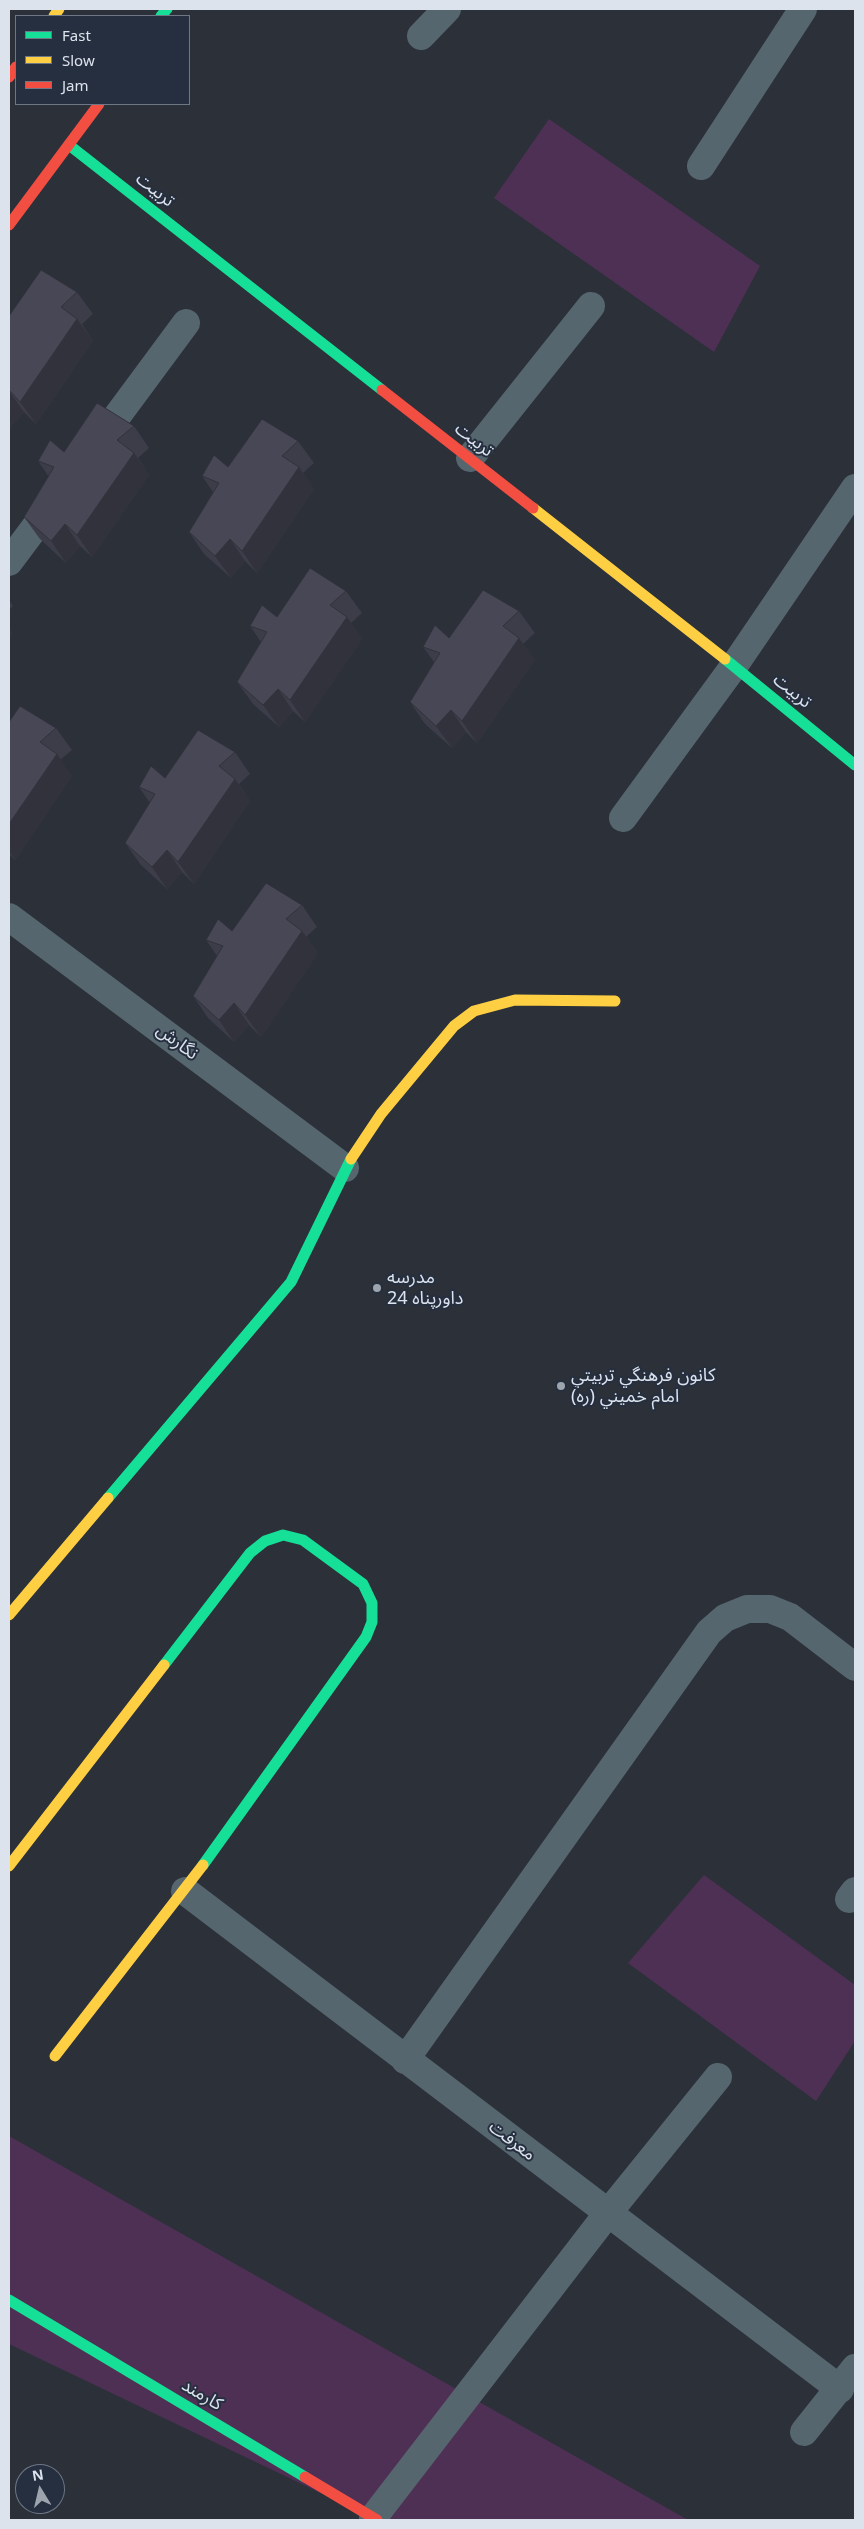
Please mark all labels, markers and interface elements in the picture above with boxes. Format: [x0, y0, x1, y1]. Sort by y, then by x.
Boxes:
legend [15, 15, 190, 105]
text: Fast [62, 25, 91, 45]
text: Slow [62, 50, 95, 70]
text: Jam [62, 75, 89, 95]
street label: تربیت [131, 168, 179, 212]
street label: تربیت [450, 418, 498, 462]
street label: تربیت [768, 669, 816, 713]
street label: نگارش [152, 1019, 202, 1065]
place label: مدرسه داورپناه 24 [387, 1267, 463, 1310]
marker: مدرسه داورپناه 24 [371, 1282, 383, 1294]
place label: كانون فرهنگي تربيتي امام خميني (ره) [571, 1365, 716, 1408]
marker: كانون فرهنگي تربيتي امام خميني (ره) [555, 1380, 567, 1392]
street label: معرفت [484, 2116, 540, 2166]
street label: کارمند [178, 2374, 226, 2416]
north arrow [15, 2464, 65, 2514]
text: N [31, 2464, 45, 2485]

